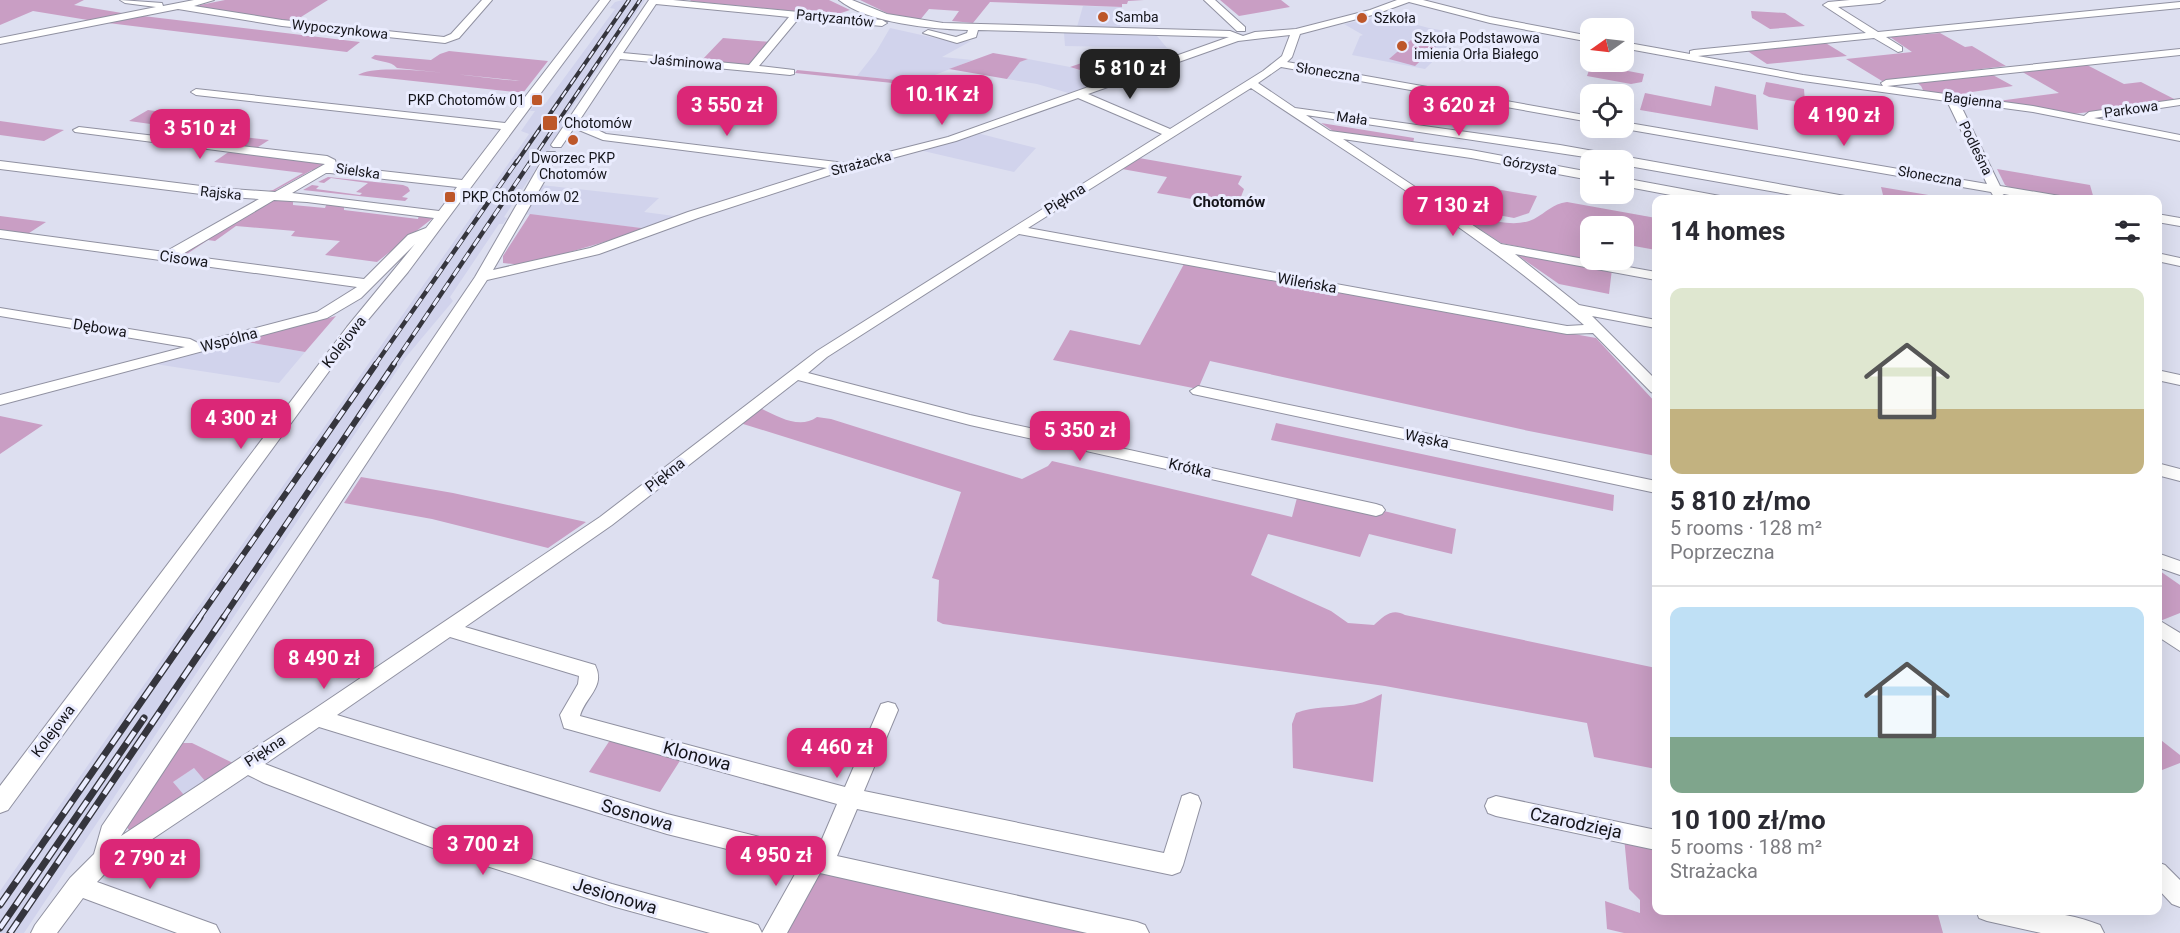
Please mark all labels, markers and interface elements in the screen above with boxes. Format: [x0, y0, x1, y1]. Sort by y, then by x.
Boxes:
street label: Partyzantów [795, 6, 875, 30]
place label: Samba [1115, 9, 1159, 25]
marker: Samba [1096, 10, 1110, 24]
place label: Szkoła [1374, 10, 1416, 26]
marker: Szkoła [1355, 11, 1369, 25]
street label: Wypoczynkowa [291, 16, 389, 42]
north arrow [1580, 18, 1634, 72]
map controls [1580, 18, 1634, 270]
place label: Szkoła Podstawowa imienia Orła Białego [1414, 30, 1540, 62]
marker: Szkoła Podstawowa imienia Orła Białego [1395, 39, 1409, 53]
pin: 5 810 zł [1068, 49, 1192, 100]
street label: Jaśminowa [649, 51, 723, 73]
text: 5 810 zł [1094, 56, 1166, 80]
street label: Słoneczna [1295, 59, 1361, 85]
pin: 10.1K zł [880, 75, 1004, 126]
text: 10.1K zł [905, 82, 979, 106]
button: locate [1580, 84, 1634, 138]
pin: 3 550 zł [665, 86, 789, 137]
pin: 3 620 zł [1397, 86, 1521, 137]
street label: Bagienna [1943, 89, 2003, 111]
place label: PKP Chotomów 01 [408, 92, 525, 108]
marker: PKP Chotomów 01 [530, 93, 544, 107]
text: 3 550 zł [691, 93, 763, 117]
text: 3 620 zł [1423, 93, 1495, 117]
pin: 4 190 zł [1782, 96, 1906, 147]
street label: Parkowa [2103, 97, 2159, 121]
text: 4 190 zł [1808, 103, 1880, 127]
street label: Mała [1335, 108, 1369, 128]
pin: 3 510 zł [138, 109, 262, 160]
marker: Chotomów [541, 114, 559, 132]
place label: Chotomów [564, 115, 632, 131]
text: 3 510 zł [164, 116, 236, 140]
street label: Podleśna [1956, 118, 1996, 178]
marker: Dworzec PKP Chotomów [566, 133, 580, 147]
street label: Strażacka [829, 147, 893, 179]
place label: Dworzec PKP Chotomów [531, 150, 615, 182]
button: + [1580, 150, 1634, 204]
street label: Górzysta [1501, 152, 1559, 178]
street label: Sielska [335, 160, 381, 182]
street label: Słoneczna [1897, 162, 1963, 190]
street label: Piękna [1041, 179, 1089, 219]
street label: Rajska [200, 183, 242, 203]
pin: 7 130 zł [1391, 186, 1515, 237]
place label: PKP Chotomów 02 [462, 189, 579, 205]
marker: PKP Chotomów 02 [443, 190, 457, 204]
district label: Chotomów [1193, 193, 1265, 211]
text: 7 130 zł [1417, 193, 1489, 217]
icon: filters [2111, 215, 2144, 248]
button: − [1580, 216, 1634, 270]
text: 14 homes [1670, 216, 1785, 246]
street label: Cisowa [158, 247, 210, 271]
street label: Wileńska [1276, 269, 1338, 297]
street label: Kolejowa [318, 312, 370, 372]
street label: Dębowa [72, 315, 128, 341]
street label: Wspólna [199, 324, 259, 356]
icon: home [1853, 327, 1961, 435]
pin: 4 300 zł [179, 399, 303, 450]
text: 4 300 zł [205, 406, 277, 430]
pin: 5 350 zł [1018, 411, 1142, 462]
text: 5 350 zł [1044, 418, 1116, 442]
street label: Wąska [1403, 426, 1451, 452]
street label: Piękna [642, 454, 688, 496]
street label: Krótka [1167, 454, 1213, 482]
text: 5 810 zł/mo [1670, 486, 1811, 516]
text: 5 rooms · 128 m² [1670, 516, 1822, 540]
text: Poprzeczna [1670, 540, 1775, 564]
pin: 8 490 zł [262, 639, 386, 690]
text: 8 490 zł [288, 646, 360, 670]
icon: home [1853, 646, 1961, 754]
street label: Kolejowa [27, 701, 79, 761]
pin: 4 460 zł [775, 728, 899, 779]
street label: Piękna [241, 731, 289, 771]
text: 4 460 zł [801, 735, 873, 759]
street label: Klonowa [661, 736, 733, 775]
street label: Sosnowa [599, 794, 675, 835]
street label: Czarodzieja [1528, 802, 1624, 843]
text: 10 100 zł/mo [1670, 805, 1826, 835]
pin: 3 700 zł [421, 825, 545, 876]
text: 3 700 zł [447, 832, 519, 856]
text: 5 rooms · 188 m² [1670, 835, 1822, 859]
pin: 4 950 zł [714, 836, 838, 887]
pin: 2 790 zł [88, 839, 212, 890]
text: 4 950 zł [740, 843, 812, 867]
text: 2 790 zł [114, 846, 186, 870]
text: Strażacka [1670, 859, 1758, 883]
street label: Jesionowa [571, 873, 660, 918]

